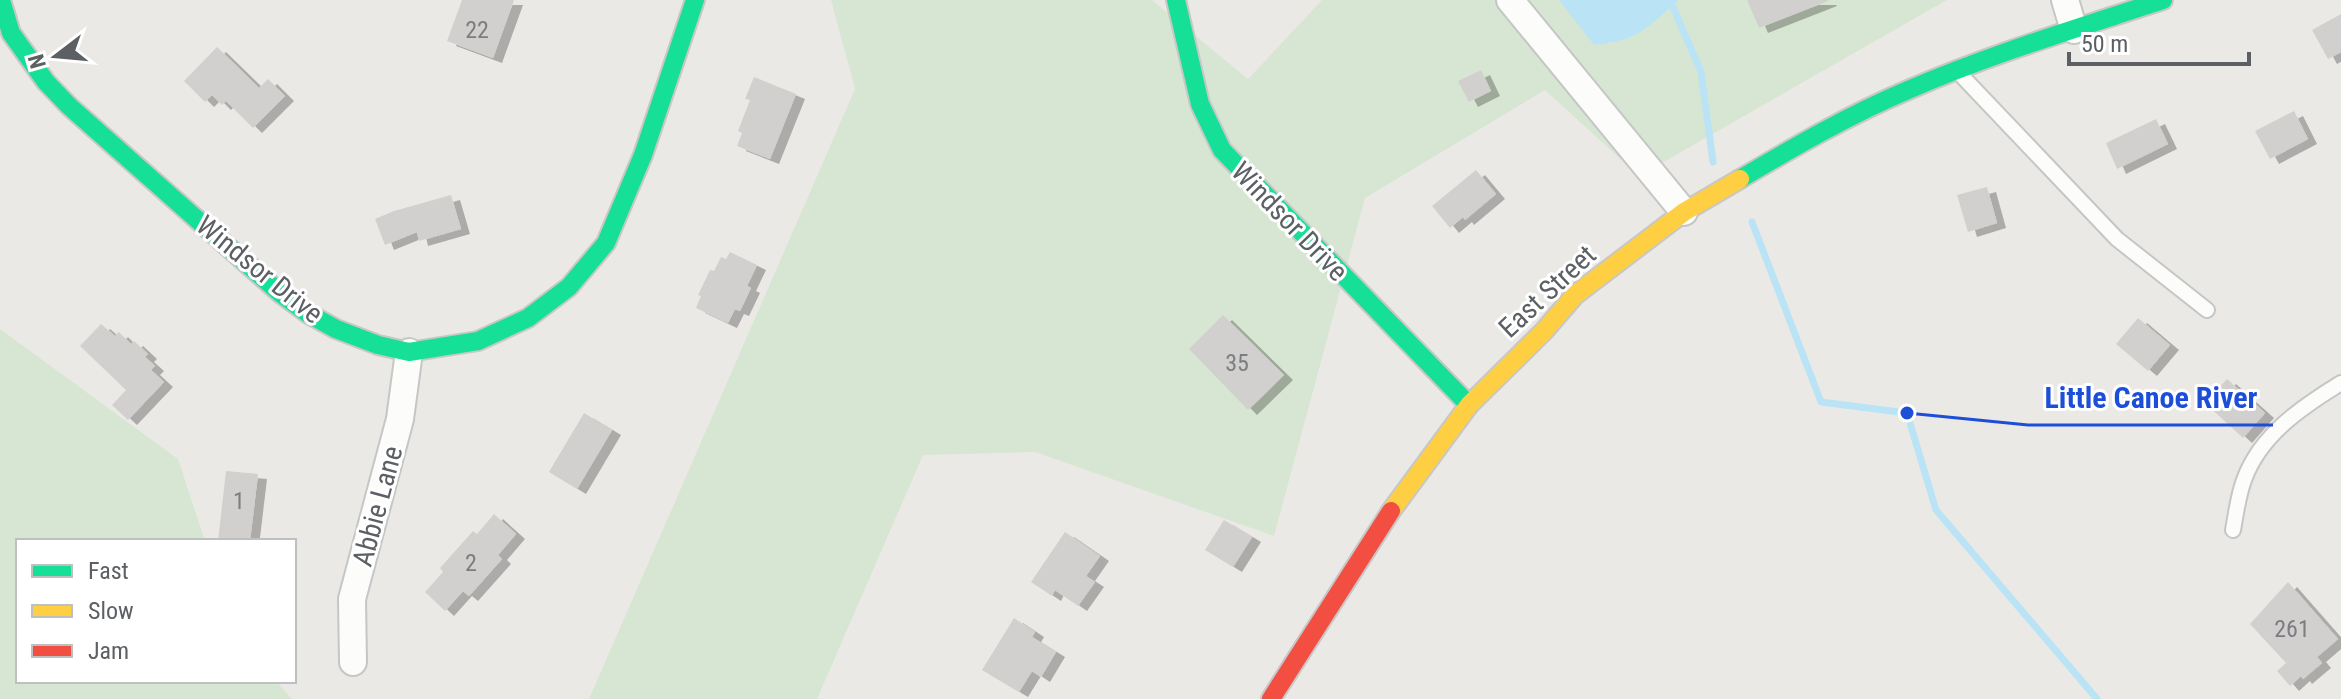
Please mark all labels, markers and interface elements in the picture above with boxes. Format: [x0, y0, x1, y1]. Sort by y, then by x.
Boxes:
north arrow [16, 16, 96, 96]
house number: 22 [465, 16, 489, 44]
scale bar [2069, 16, 2249, 66]
text: 50 m [2081, 30, 2128, 58]
text: N [23, 51, 51, 71]
street label: Windsor Drive [1225, 155, 1355, 288]
street label: Windsor Drive [190, 208, 329, 330]
street label: East Street [1492, 238, 1603, 344]
house number: 35 [1225, 349, 1249, 377]
callout: Little Canoe River [2028, 371, 2273, 425]
text: Little Canoe River [2044, 380, 2258, 415]
street label: Abbie Lane [346, 442, 409, 570]
house number: 1 [233, 487, 245, 515]
legend [16, 539, 296, 683]
house number: 2 [465, 549, 477, 577]
text: Fast [88, 557, 129, 585]
text: Slow [88, 597, 134, 625]
house number: 261 [2274, 615, 2310, 643]
text: Jam [88, 637, 129, 665]

